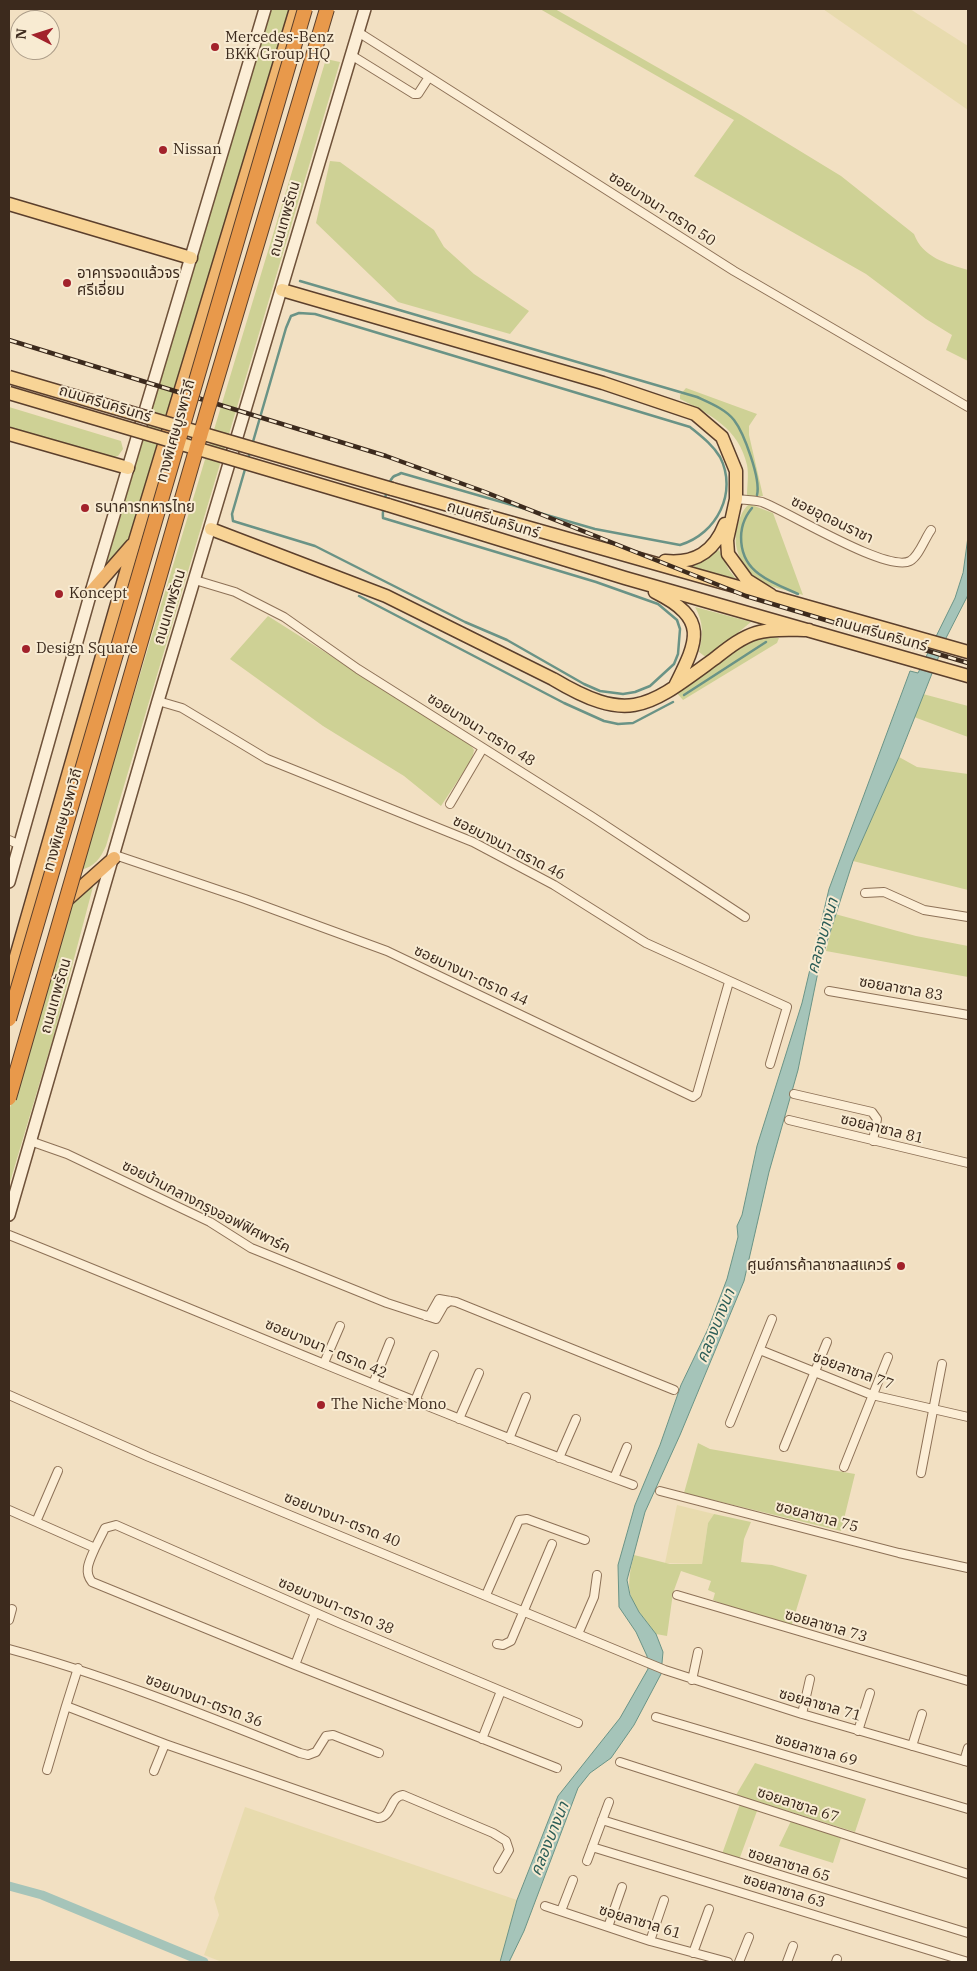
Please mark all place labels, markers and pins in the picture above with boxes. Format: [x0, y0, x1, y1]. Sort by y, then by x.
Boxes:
place label: Mercedes-Benz BKK Group HQ [225, 29, 334, 64]
marker: Mercedes-Benz BKK Group HQ [209, 41, 221, 53]
place label: Nissan [173, 141, 222, 159]
marker: Nissan [157, 144, 169, 156]
place label: อาคารจอดแล้วจร ศรีเอี่ยม [77, 265, 180, 300]
marker: อาคารจอดแล้วจร ศรีเอี่ยม [61, 277, 73, 289]
place label: ธนาคารทหารไทย [95, 499, 195, 517]
marker: ธนาคารทหารไทย [79, 502, 91, 514]
place label: Koncept [69, 585, 127, 603]
marker: Koncept [53, 588, 65, 600]
place label: Design Square [36, 640, 138, 658]
marker: Design Square [20, 643, 32, 655]
place label: ศูนย์การค้าลาซาลสแควร์ [747, 1257, 891, 1275]
marker: ศูนย์การค้าลาซาลสแควร์ [895, 1260, 907, 1272]
place label: The Niche Mono [331, 1396, 446, 1414]
marker: The Niche Mono [315, 1399, 327, 1411]

